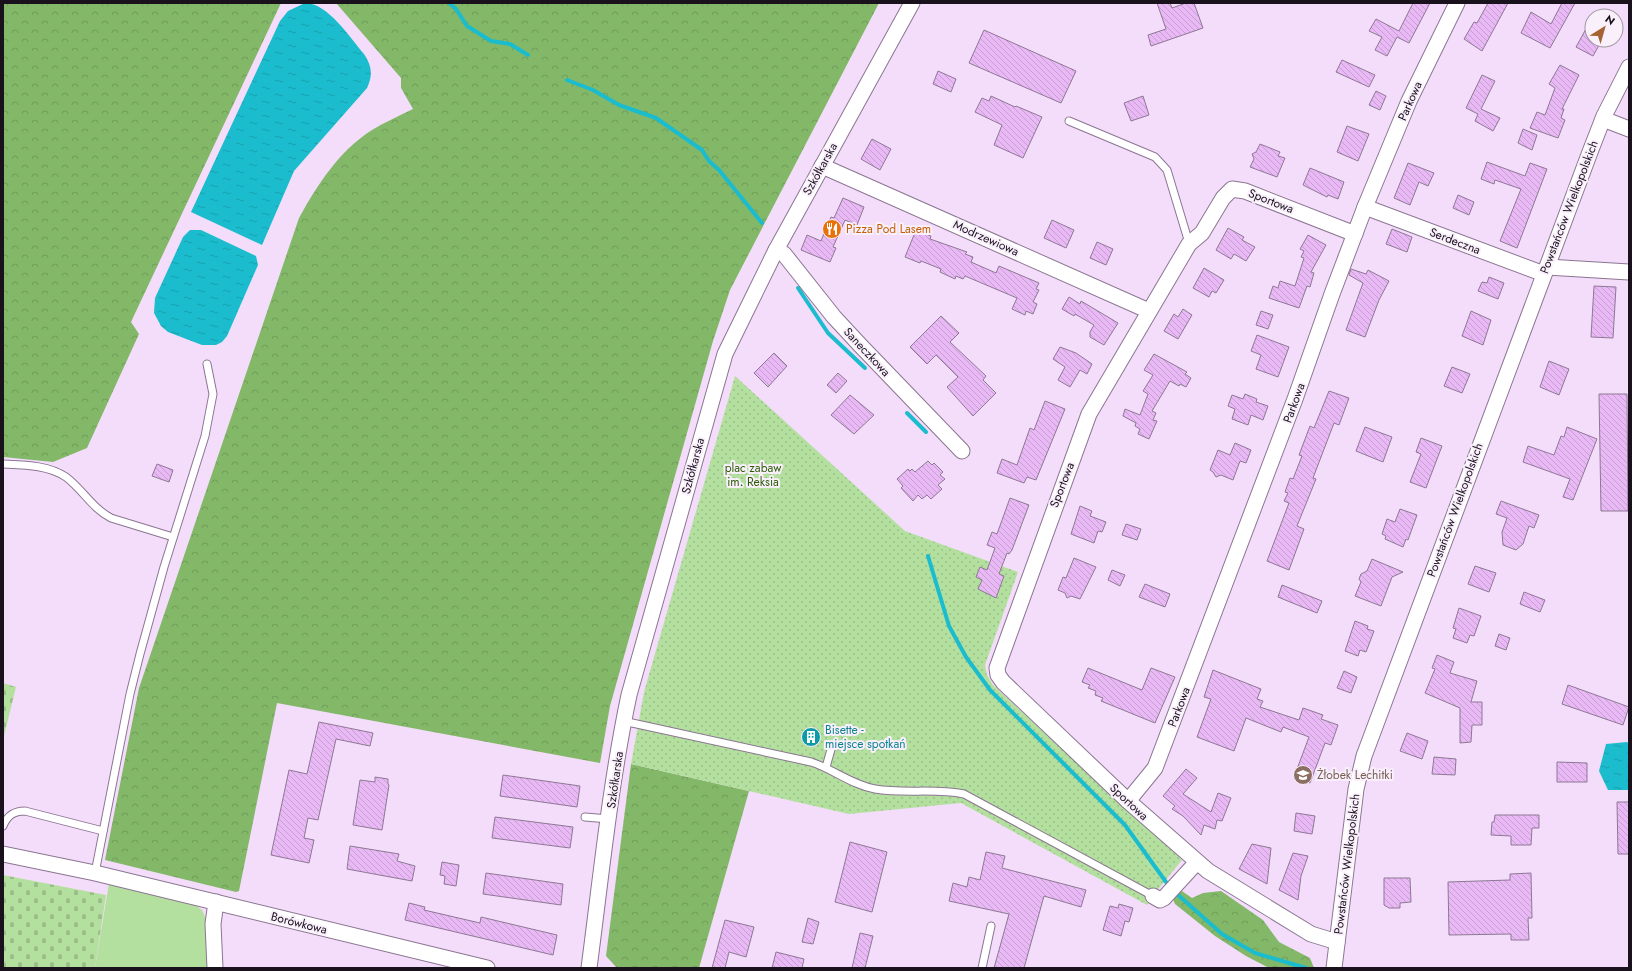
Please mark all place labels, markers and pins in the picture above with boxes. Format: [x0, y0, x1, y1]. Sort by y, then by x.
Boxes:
restaurant icon: Pizza Pod Lasem [821, 218, 843, 240]
place label: Pizza Pod Lasem [846, 220, 931, 238]
place label: Bisette - miejsce spotkań [825, 721, 905, 753]
building icon: Bisette - miejsce spotkań [800, 726, 822, 748]
school or university icon: Żłobek Lechitki [1292, 764, 1314, 786]
place label: Żłobek Lechitki [1317, 766, 1393, 784]

